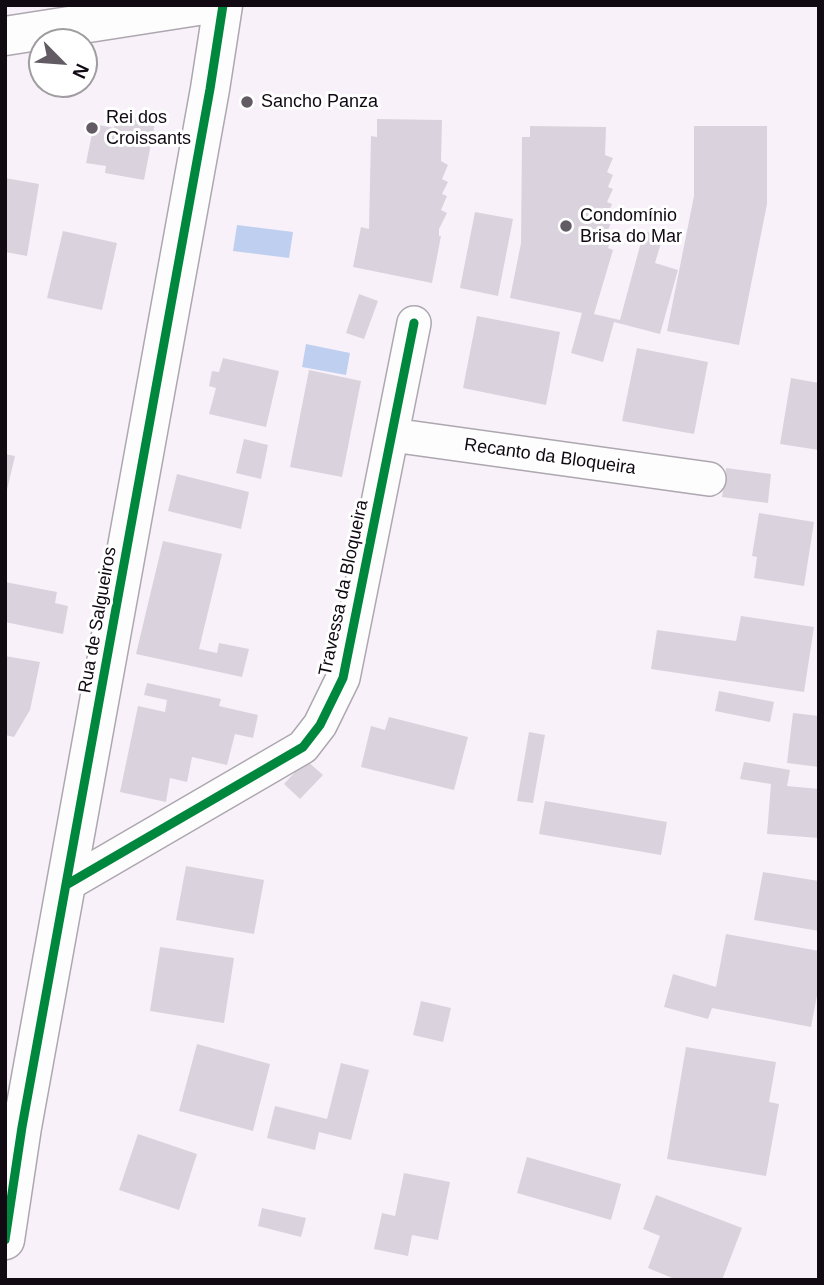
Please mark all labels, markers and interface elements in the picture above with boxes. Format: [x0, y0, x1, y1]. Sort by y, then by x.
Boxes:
north arrow [28, 28, 98, 98]
text: N [68, 61, 93, 82]
place label: Sancho Panza [261, 91, 378, 113]
marker: Sancho Panza [239, 94, 255, 110]
place label: Rei dos Croissants [106, 107, 191, 150]
marker: Rei dos Croissants [84, 120, 100, 136]
place label: Condomínio Brisa do Mar [580, 205, 682, 248]
marker: Condomínio Brisa do Mar [558, 218, 574, 234]
street label: Recanto da Bloqueira [463, 434, 637, 480]
street label: Travessa da Bloqueira [315, 498, 373, 678]
street label: Rua de Salgueiros [75, 545, 121, 695]

